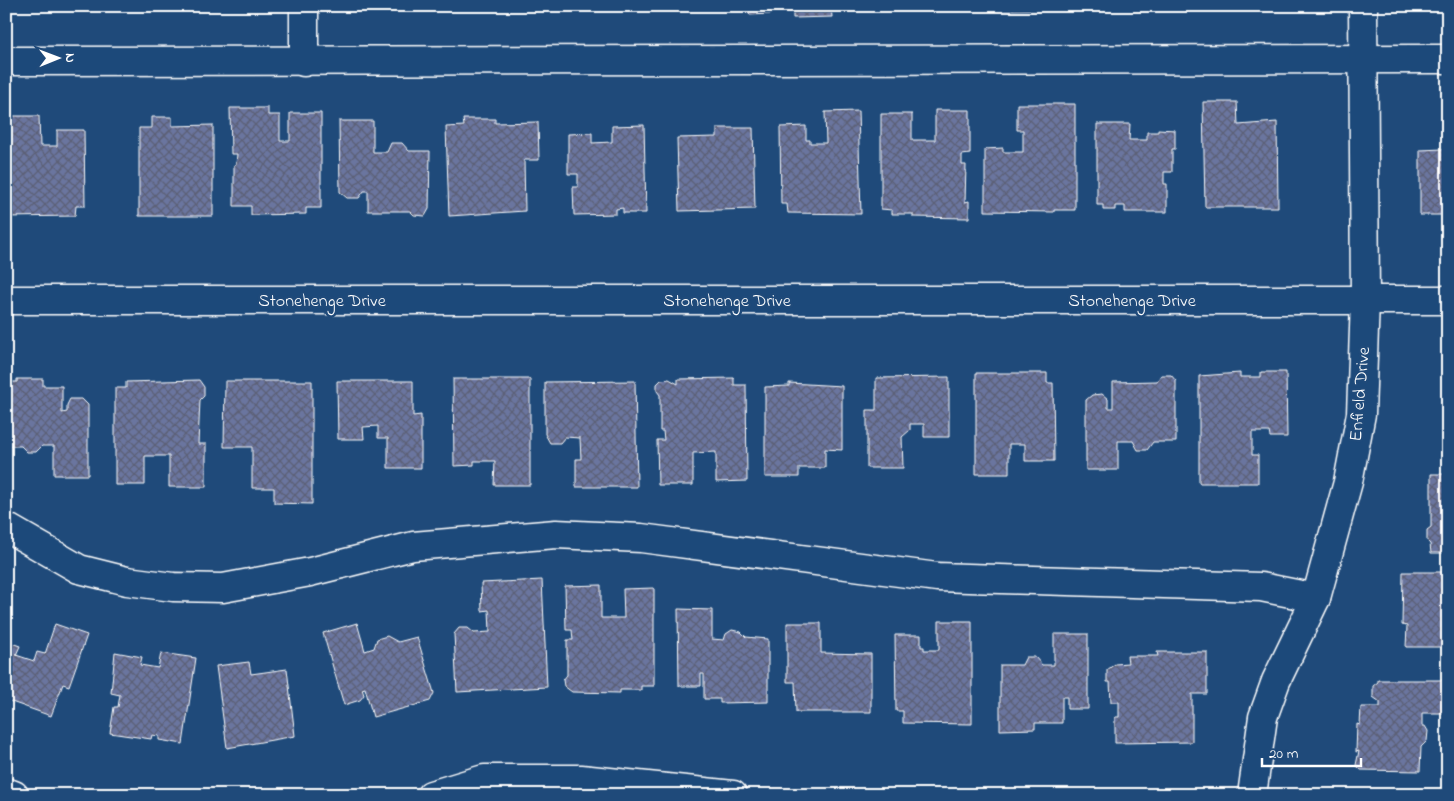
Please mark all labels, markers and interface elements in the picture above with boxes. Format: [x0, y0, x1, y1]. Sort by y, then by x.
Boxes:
north arrow [32, 32, 82, 82]
text: N [59, 53, 80, 63]
street label: Stonehenge Drive [258, 289, 387, 316]
street label: Stonehenge Drive [663, 289, 792, 316]
street label: Stonehenge Drive [1068, 289, 1197, 316]
street label: Enfield Drive [1344, 345, 1378, 442]
scale bar [1262, 736, 1360, 768]
text: 20 m [1269, 743, 1299, 765]

